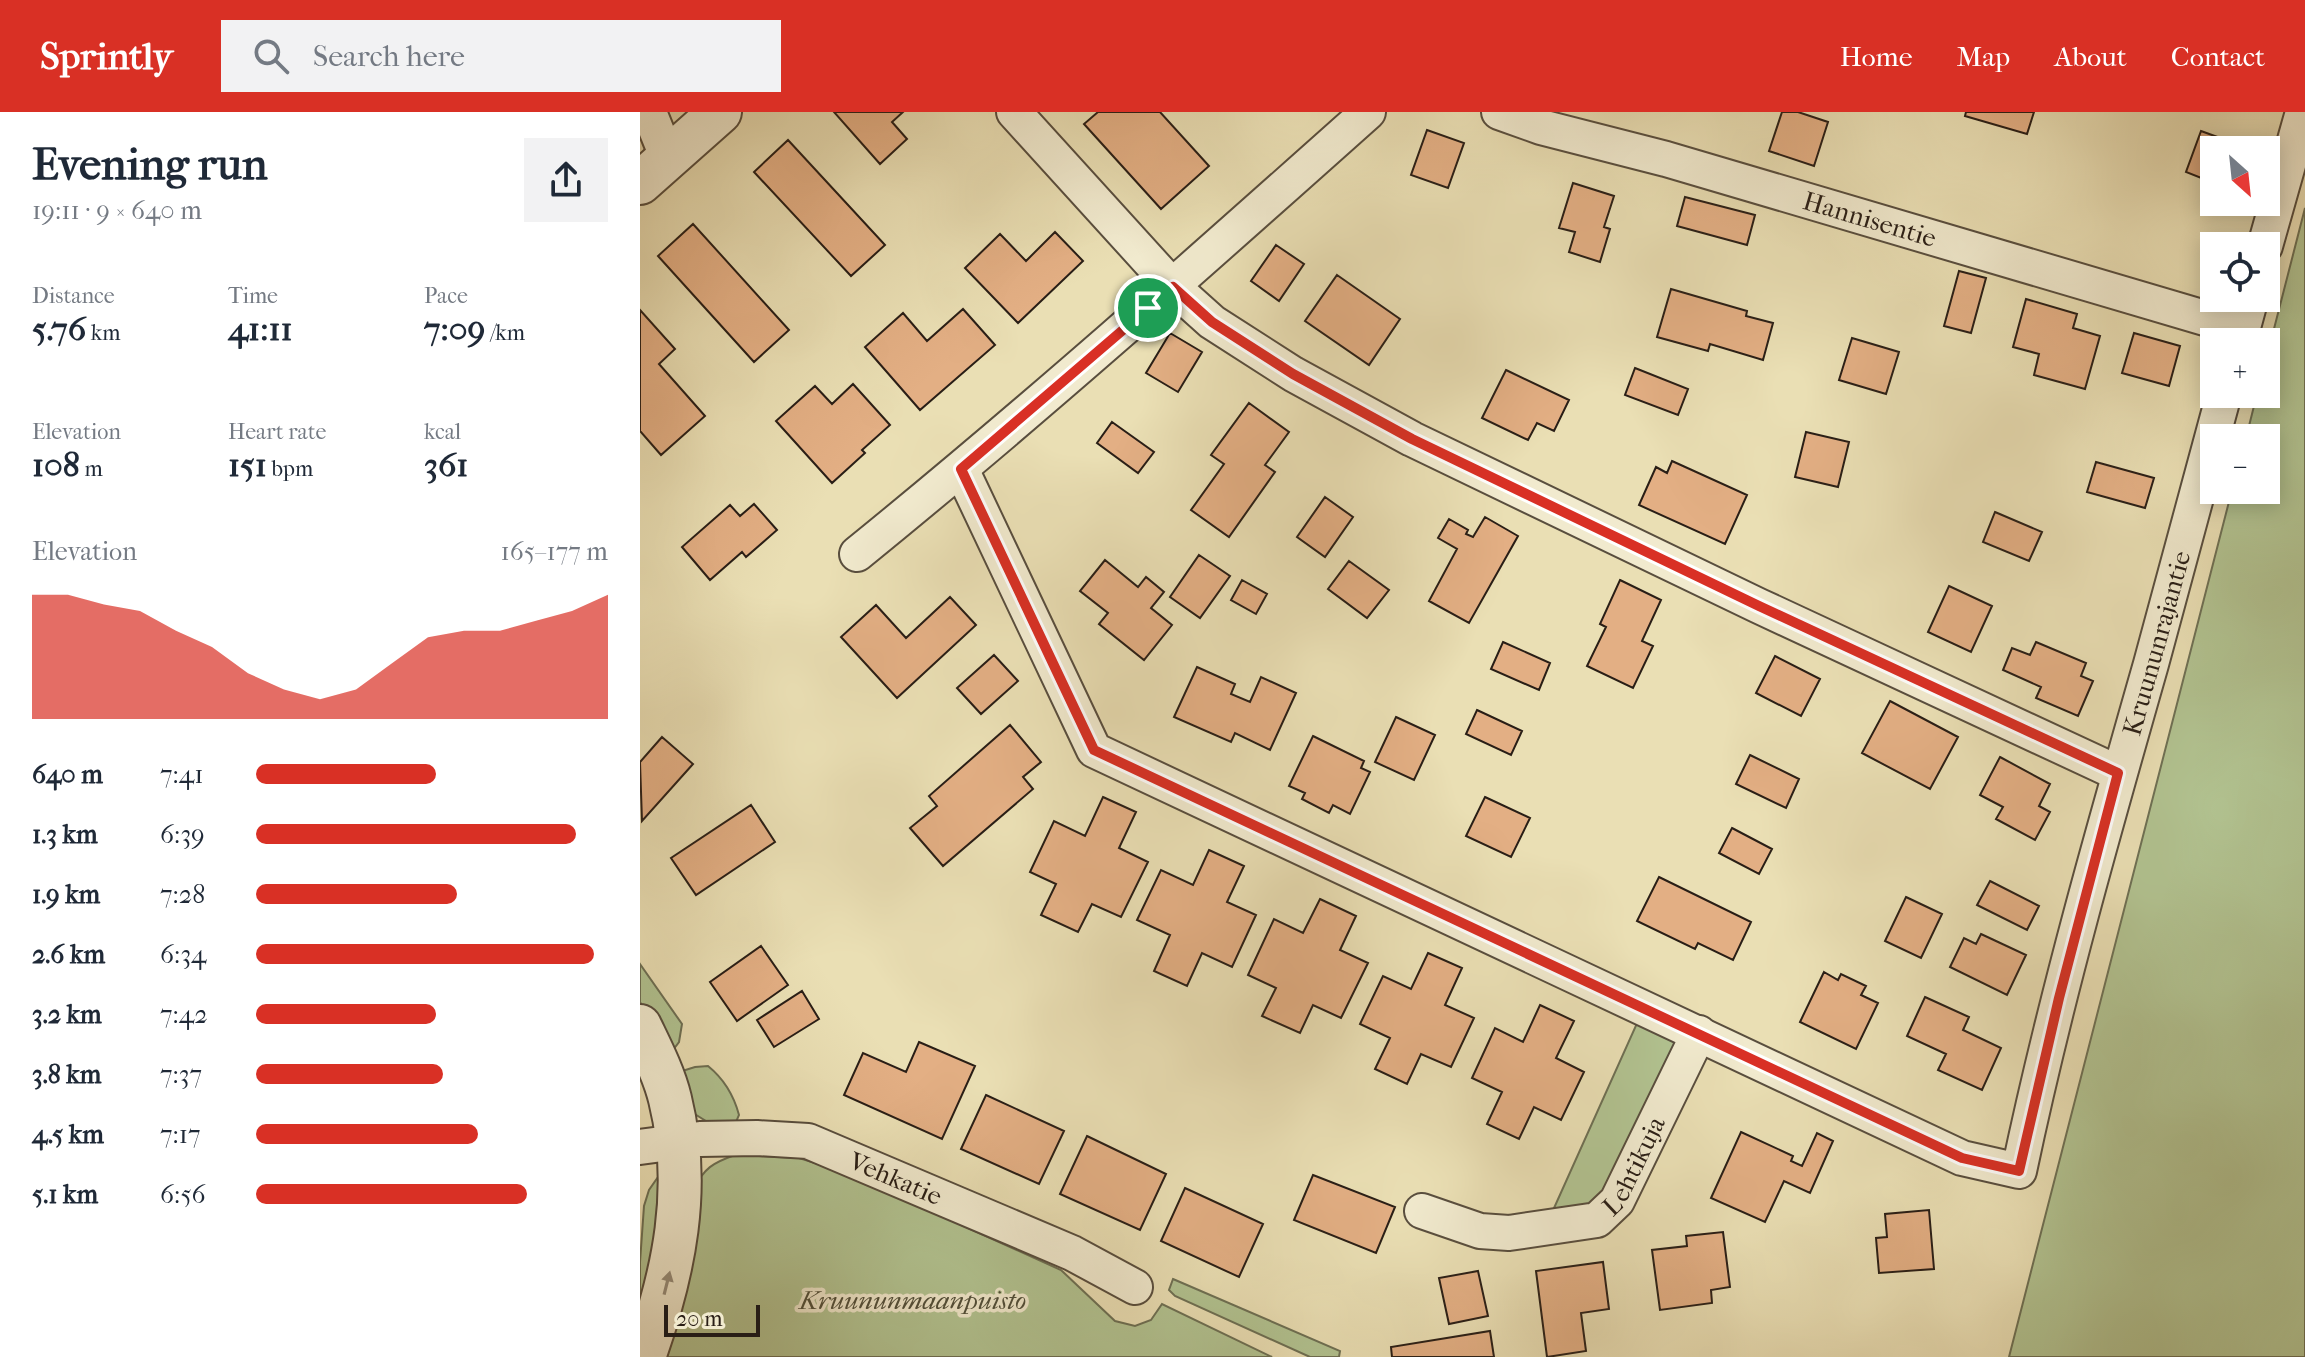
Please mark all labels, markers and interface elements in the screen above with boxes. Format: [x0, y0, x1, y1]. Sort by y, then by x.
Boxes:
search box [221, 20, 781, 92]
text: Sprintly [40, 34, 173, 79]
icon: search [249, 34, 293, 78]
text: Search here [313, 39, 465, 74]
text: Home [1840, 40, 1913, 73]
text: Map [1957, 40, 2010, 73]
text: About [2054, 40, 2127, 73]
text: Contact [2171, 40, 2265, 73]
north arrow [2200, 136, 2280, 216]
map controls [2200, 136, 2280, 504]
button: share [524, 138, 608, 222]
text: Evening run [32, 139, 267, 190]
street label: Hannisentie [1799, 185, 1940, 253]
text: 19:11 · 9 × 640 m [32, 195, 202, 226]
button: locate [2200, 232, 2280, 312]
pin [1114, 274, 1182, 342]
text: Distance [32, 283, 115, 309]
text: Time [228, 283, 278, 309]
text: Pace [424, 283, 468, 309]
icon: arrive [1126, 286, 1170, 330]
text: 5.76 [32, 309, 86, 349]
text: 41:11 [228, 309, 293, 349]
text: 7:09 [424, 309, 485, 349]
text: km [86, 320, 121, 346]
text: /km [485, 320, 525, 346]
button: + [2200, 328, 2280, 408]
text: Elevation [32, 419, 121, 445]
text: Heart rate [228, 419, 327, 445]
text: kcal [424, 419, 461, 445]
button: − [2200, 424, 2280, 504]
text: 108 [32, 445, 80, 485]
text: 151 [228, 445, 267, 485]
text: 361 [424, 445, 468, 485]
text: m [80, 456, 103, 482]
text: bpm [267, 456, 313, 482]
text: Elevation [32, 536, 137, 567]
text: 165–177 m [501, 536, 608, 567]
street label: Kruununrajantie [2116, 547, 2197, 739]
text: 640 m [32, 759, 103, 790]
text: 7:41 [160, 759, 203, 790]
text: 1.3 km [32, 819, 98, 850]
text: 6:39 [160, 819, 205, 850]
text: 1.9 km [32, 879, 100, 910]
text: 7:28 [160, 879, 205, 910]
text: 2.6 km [32, 939, 105, 970]
text: 6:34 [160, 939, 206, 970]
text: 3.2 km [32, 999, 102, 1030]
text: 7:42 [160, 999, 208, 1030]
text: 3.8 km [32, 1059, 101, 1090]
text: 7:37 [160, 1059, 202, 1090]
street label: Lehtikuja [1596, 1110, 1672, 1222]
text: 4.5 km [32, 1119, 104, 1150]
text: 7:17 [160, 1119, 201, 1150]
street label: Vehkatie [844, 1144, 947, 1212]
text: 5.1 km [32, 1179, 98, 1210]
text: 6:56 [160, 1179, 206, 1210]
one-way arrow [662, 1270, 674, 1295]
park label: Kruununmaanpuisto [798, 1285, 1026, 1316]
scale bar [664, 1301, 760, 1337]
text: 20 m [676, 1306, 722, 1332]

